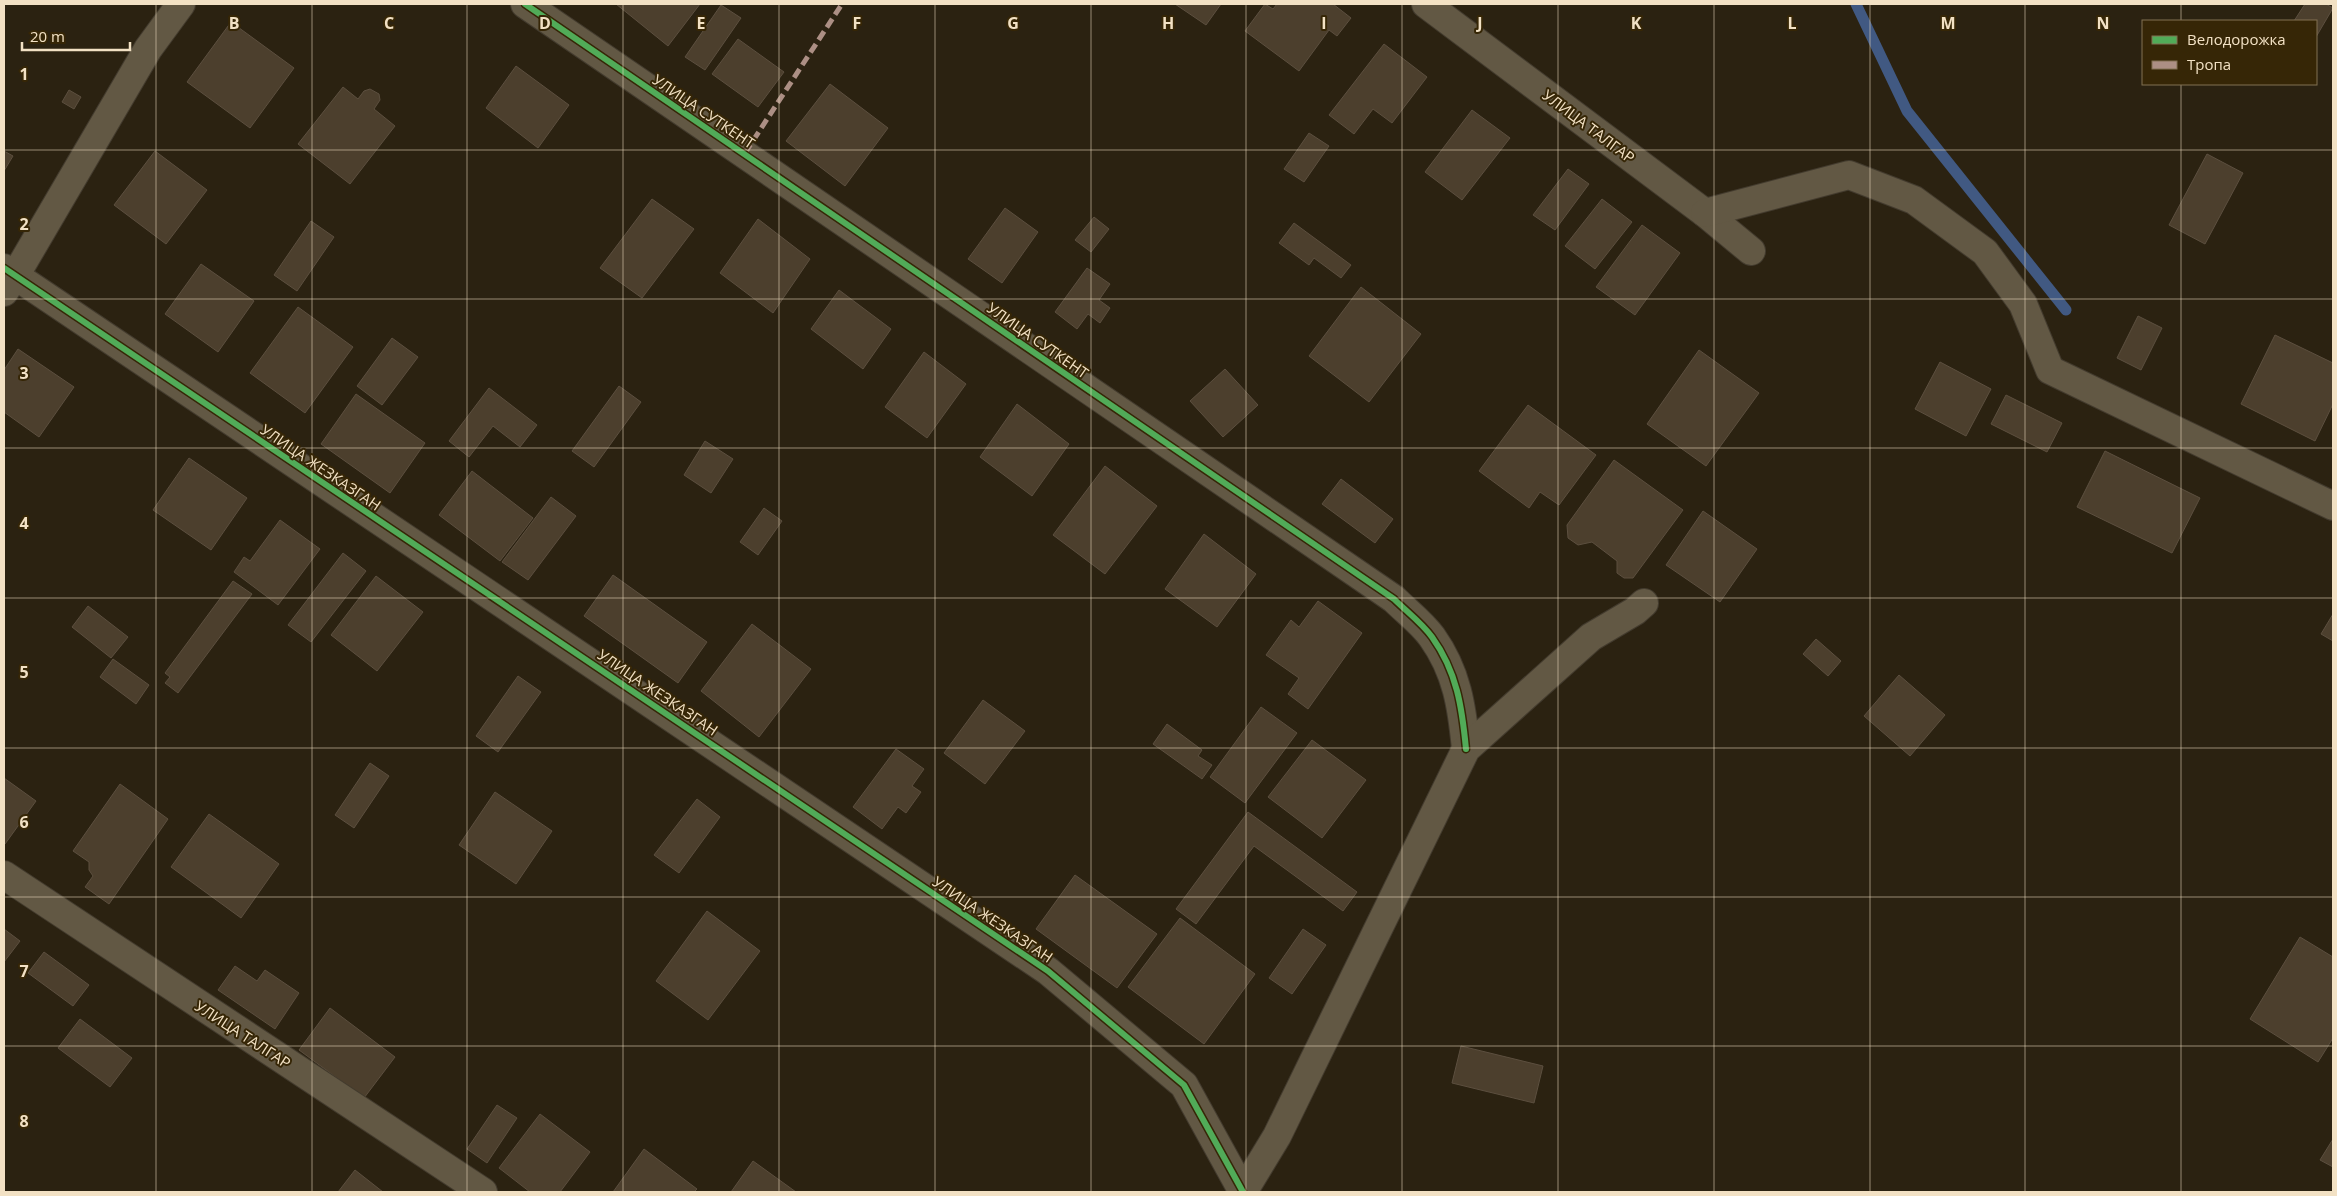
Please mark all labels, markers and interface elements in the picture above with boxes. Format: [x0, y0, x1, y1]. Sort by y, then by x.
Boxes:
text: B [229, 12, 239, 34]
text: C [384, 12, 394, 34]
text: D [539, 12, 551, 34]
text: E [697, 12, 706, 34]
text: F [853, 12, 861, 34]
text: G [1007, 12, 1019, 34]
text: H [1162, 12, 1174, 34]
text: I [1321, 12, 1327, 34]
text: J [1475, 12, 1483, 34]
text: K [1631, 12, 1642, 34]
text: L [1787, 12, 1797, 34]
text: M [1940, 12, 1956, 34]
text: N [2096, 12, 2110, 34]
scale bar [22, 20, 130, 52]
legend [2142, 20, 2317, 85]
text: 20 m [30, 26, 65, 46]
text: Велодорожка [2187, 29, 2286, 49]
text: Тропа [2187, 54, 2231, 74]
text: 1 [19, 63, 29, 85]
street label: УЛИЦА СУТКЕНТ [649, 69, 760, 153]
street label: УЛИЦА ТАЛГАР [1539, 85, 1639, 167]
text: 2 [19, 213, 29, 235]
street label: УЛИЦА СУТКЕНТ [983, 298, 1093, 383]
text: 3 [19, 362, 29, 384]
street label: УЛИЦА ЖЕЗКАЗГАН [257, 419, 385, 515]
text: 4 [19, 512, 29, 534]
street label: УЛИЦА ЖЕЗКАЗГАН [594, 644, 722, 740]
text: 5 [19, 661, 29, 683]
text: 6 [19, 811, 29, 833]
street label: УЛИЦА ЖЕЗКАЗГАН [929, 871, 1057, 967]
text: 7 [19, 960, 29, 982]
street label: УЛИЦА ТАЛГАР [191, 996, 295, 1072]
text: 8 [19, 1110, 29, 1132]

